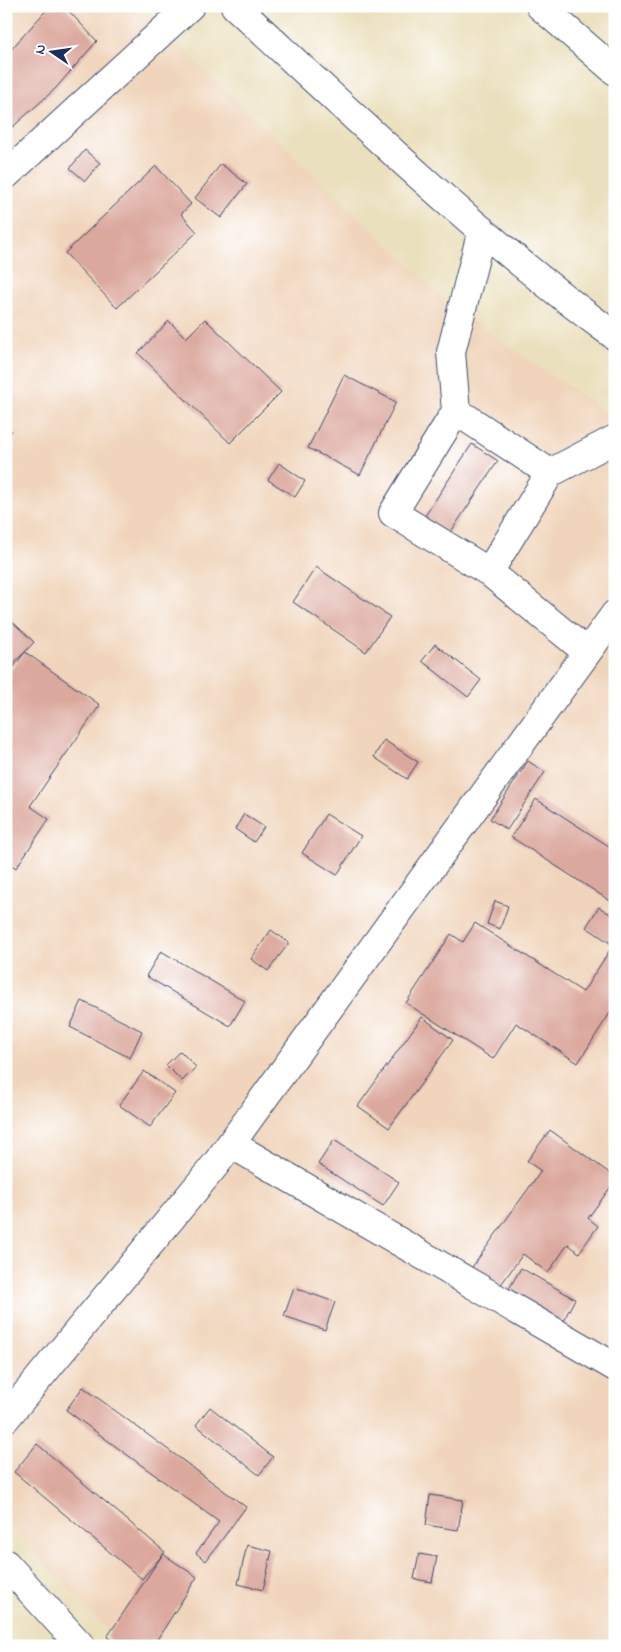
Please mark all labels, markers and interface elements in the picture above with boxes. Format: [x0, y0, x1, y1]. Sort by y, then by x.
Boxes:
north arrow [28, 28, 78, 78]
text: N [30, 42, 52, 56]

